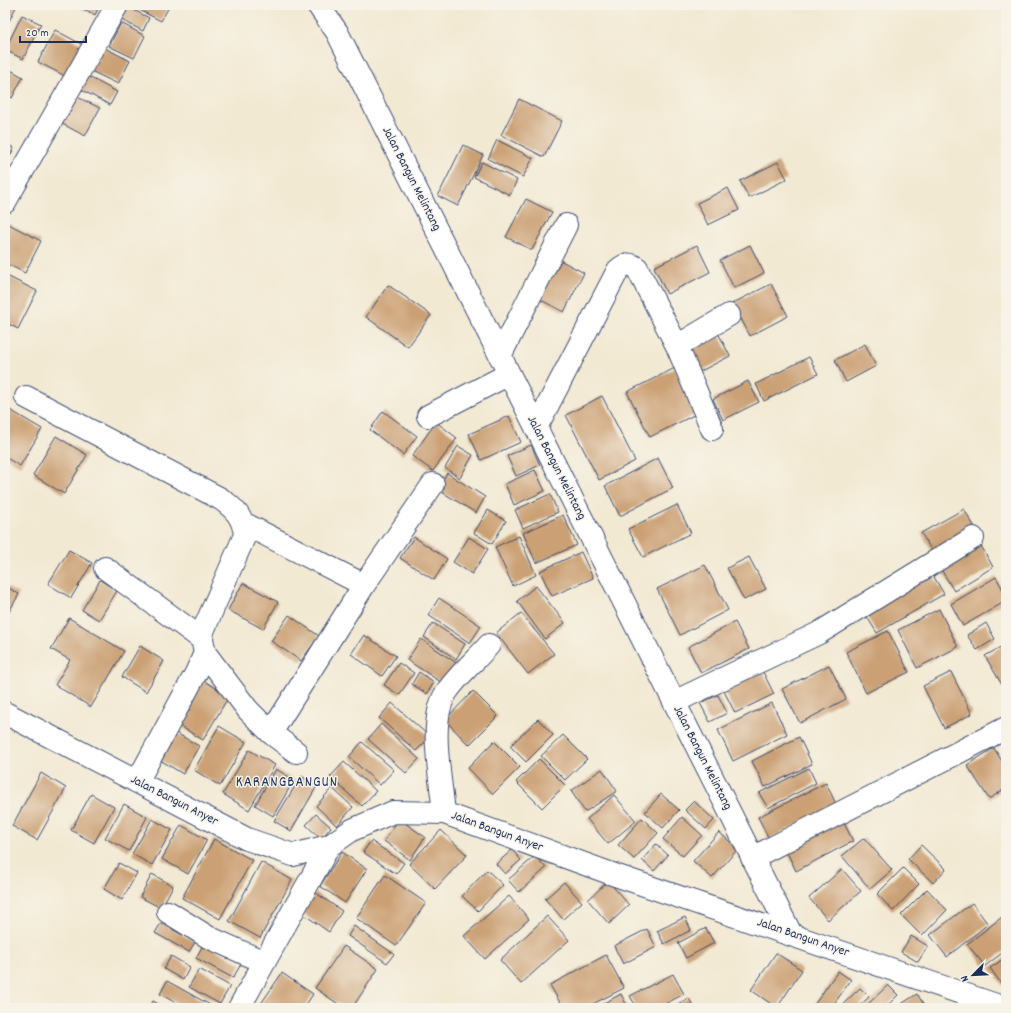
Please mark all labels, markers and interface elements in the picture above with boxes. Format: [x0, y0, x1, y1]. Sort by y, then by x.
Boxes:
scale bar [20, 18, 86, 44]
text: 20 m [26, 25, 49, 42]
street label: Jalan Bangun Melintang [376, 123, 446, 235]
street label: Jalan Bangun Melintang [521, 412, 591, 524]
street label: Jalan Bangun Melintang [667, 702, 737, 814]
street label: Jalan Bangun Anyer [127, 771, 221, 831]
district label: KARANGBANGUN [236, 772, 338, 794]
street label: Jalan Bangun Anyer [448, 807, 546, 857]
street label: Jalan Bangun Anyer [754, 913, 852, 963]
north arrow [953, 955, 993, 995]
text: N [957, 972, 974, 984]

